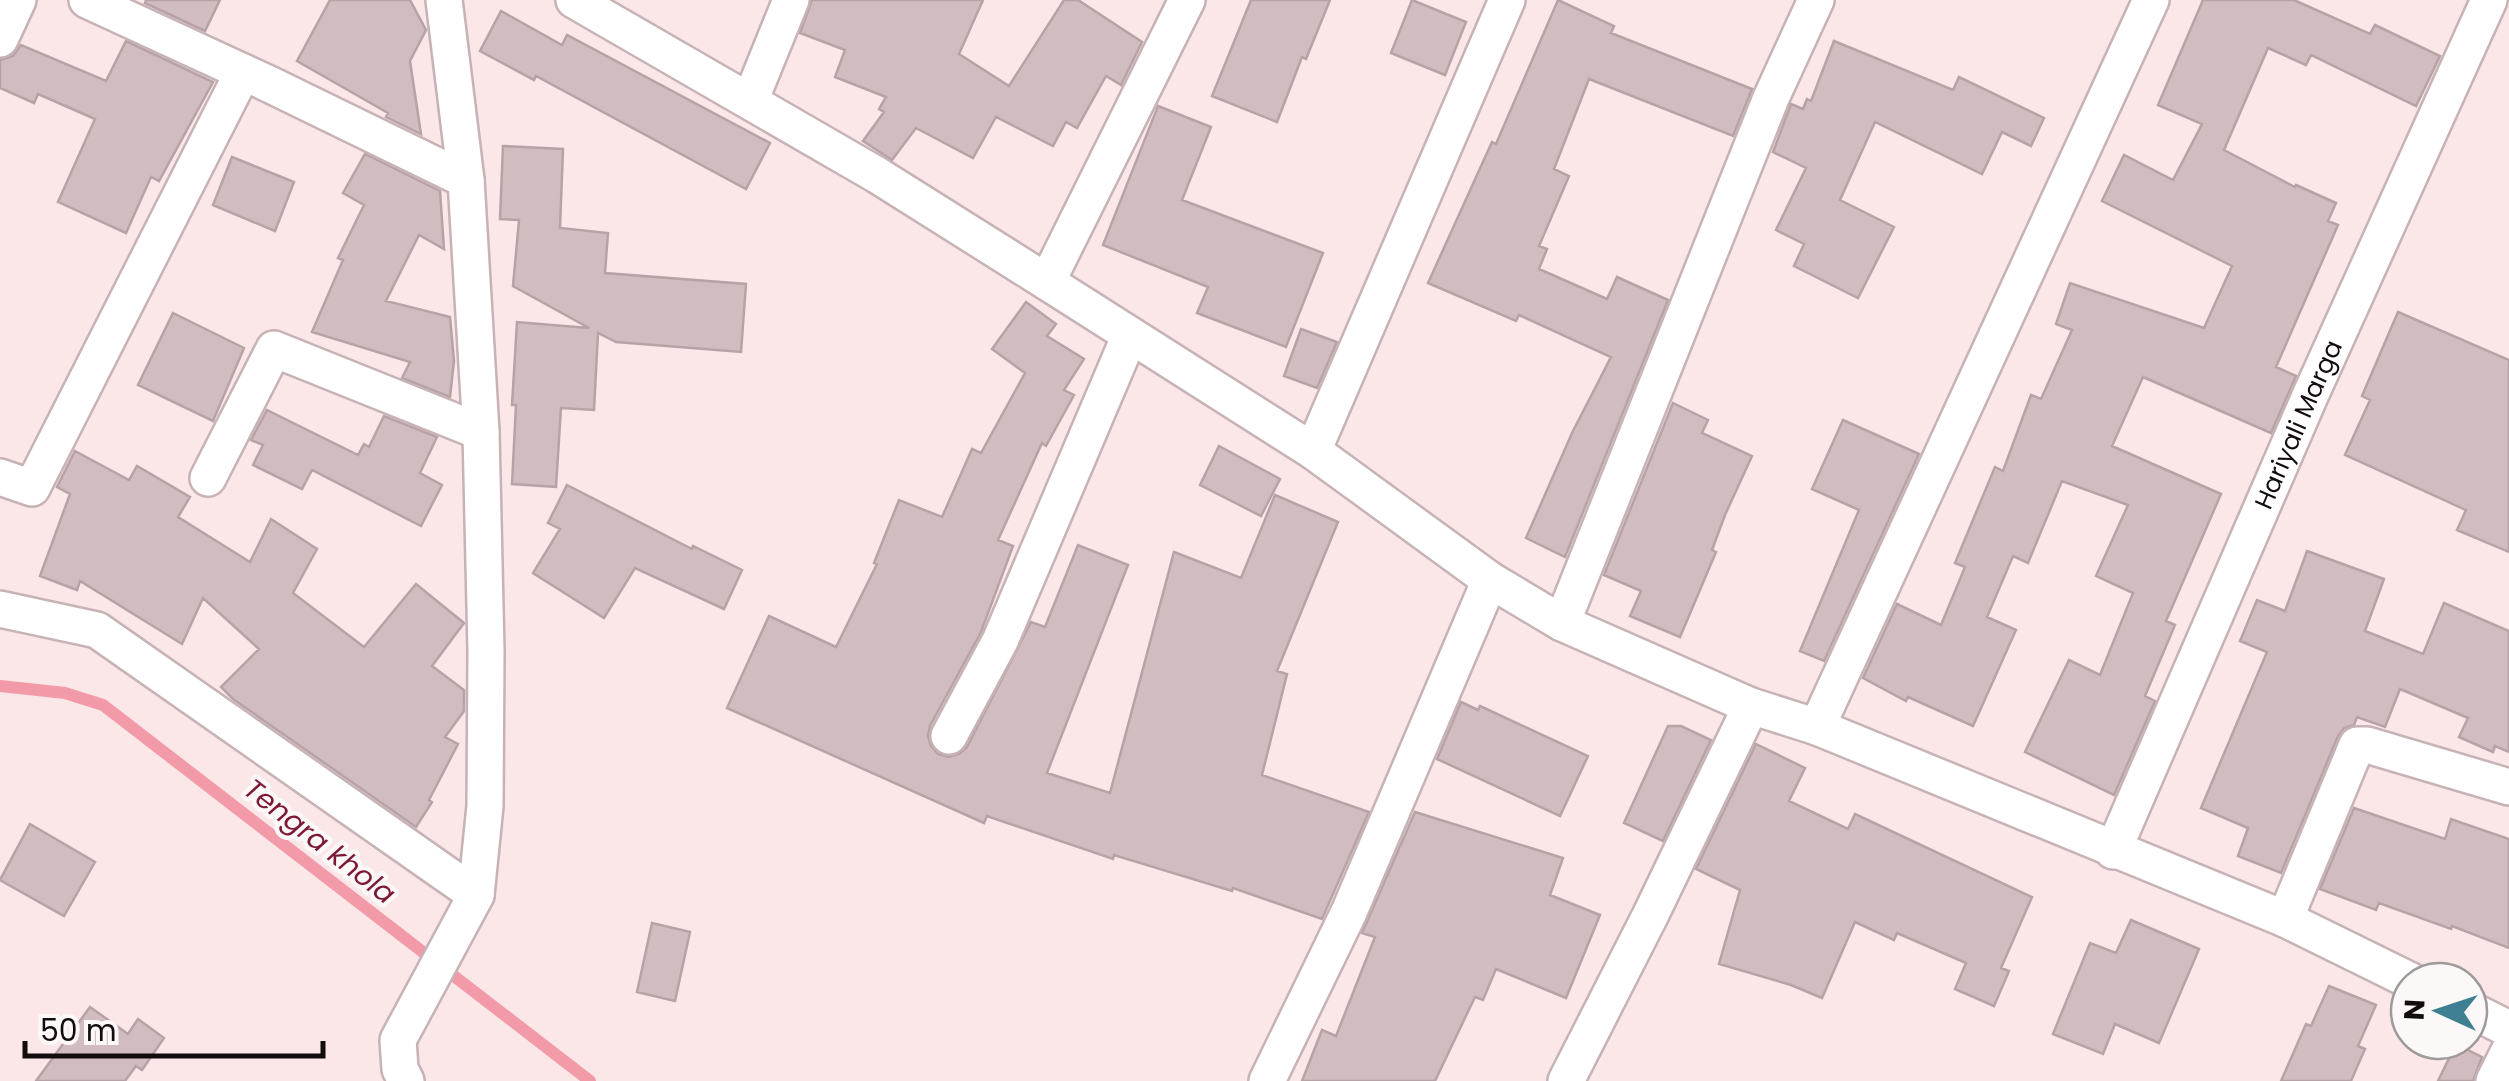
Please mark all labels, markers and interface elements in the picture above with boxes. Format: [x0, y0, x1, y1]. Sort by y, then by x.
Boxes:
street label: Hariyali Marga [2246, 334, 2351, 515]
water label: Tengra khola [236, 770, 404, 913]
north arrow [2389, 961, 2489, 1061]
scale bar [25, 996, 322, 1058]
text: N [2395, 998, 2435, 1021]
text: 50 m [40, 1009, 117, 1052]

